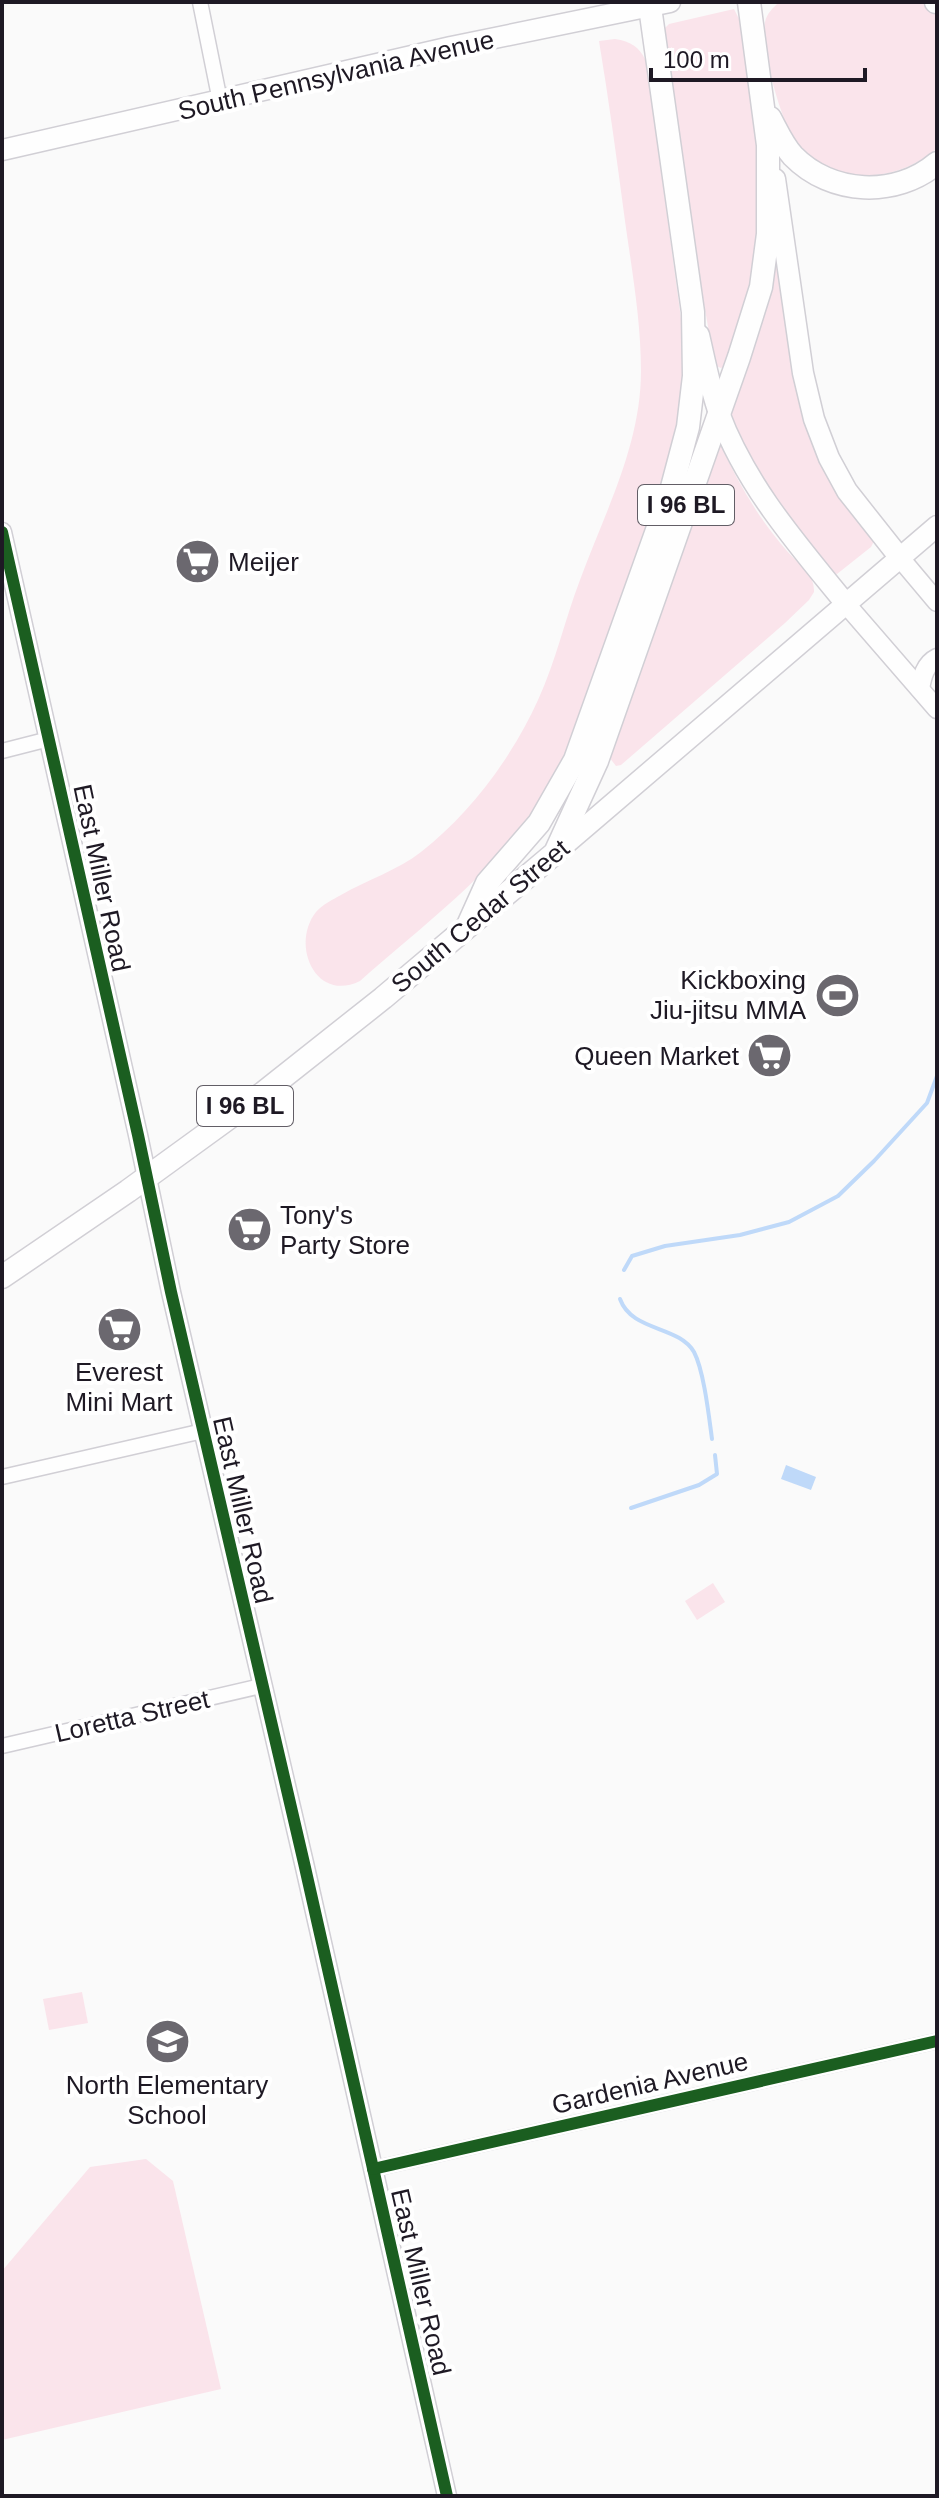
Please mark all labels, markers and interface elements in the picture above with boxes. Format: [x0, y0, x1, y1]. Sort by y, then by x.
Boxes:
street label: South Pennsylvania Avenue [175, 24, 497, 126]
scale bar [651, 32, 865, 82]
text: 100 m [663, 46, 730, 73]
road number: I 96 BL [638, 485, 734, 525]
supermarket icon: Meijer [173, 538, 221, 586]
place label: Meijer [228, 547, 299, 577]
street label: East Miller Road [67, 782, 137, 974]
street label: South Cedar Street [385, 832, 575, 999]
place label: Kickboxing Jiu-jitsu MMA [650, 965, 807, 1025]
sports icon: Kickboxing Jiu-jitsu MMA [813, 971, 861, 1019]
supermarket icon: Queen Market [746, 1032, 794, 1080]
place label: Queen Market [574, 1041, 740, 1071]
road number: I 96 BL [197, 1086, 293, 1126]
place label: Tony's Party Store [280, 1200, 410, 1260]
supermarket icon: Tony's Party Store [225, 1206, 273, 1254]
supermarket icon: Everest Mini Mart [95, 1305, 143, 1353]
place label: Everest Mini Mart [66, 1357, 173, 1417]
street label: East Miller Road [207, 1414, 279, 1606]
street label: Loretta Street [52, 1683, 213, 1748]
school or university icon: North Elementary School [143, 2018, 191, 2066]
street label: Gardenia Avenue [549, 2046, 751, 2120]
place label: North Elementary School [66, 2070, 268, 2130]
street label: East Miller Road [385, 2186, 457, 2378]

